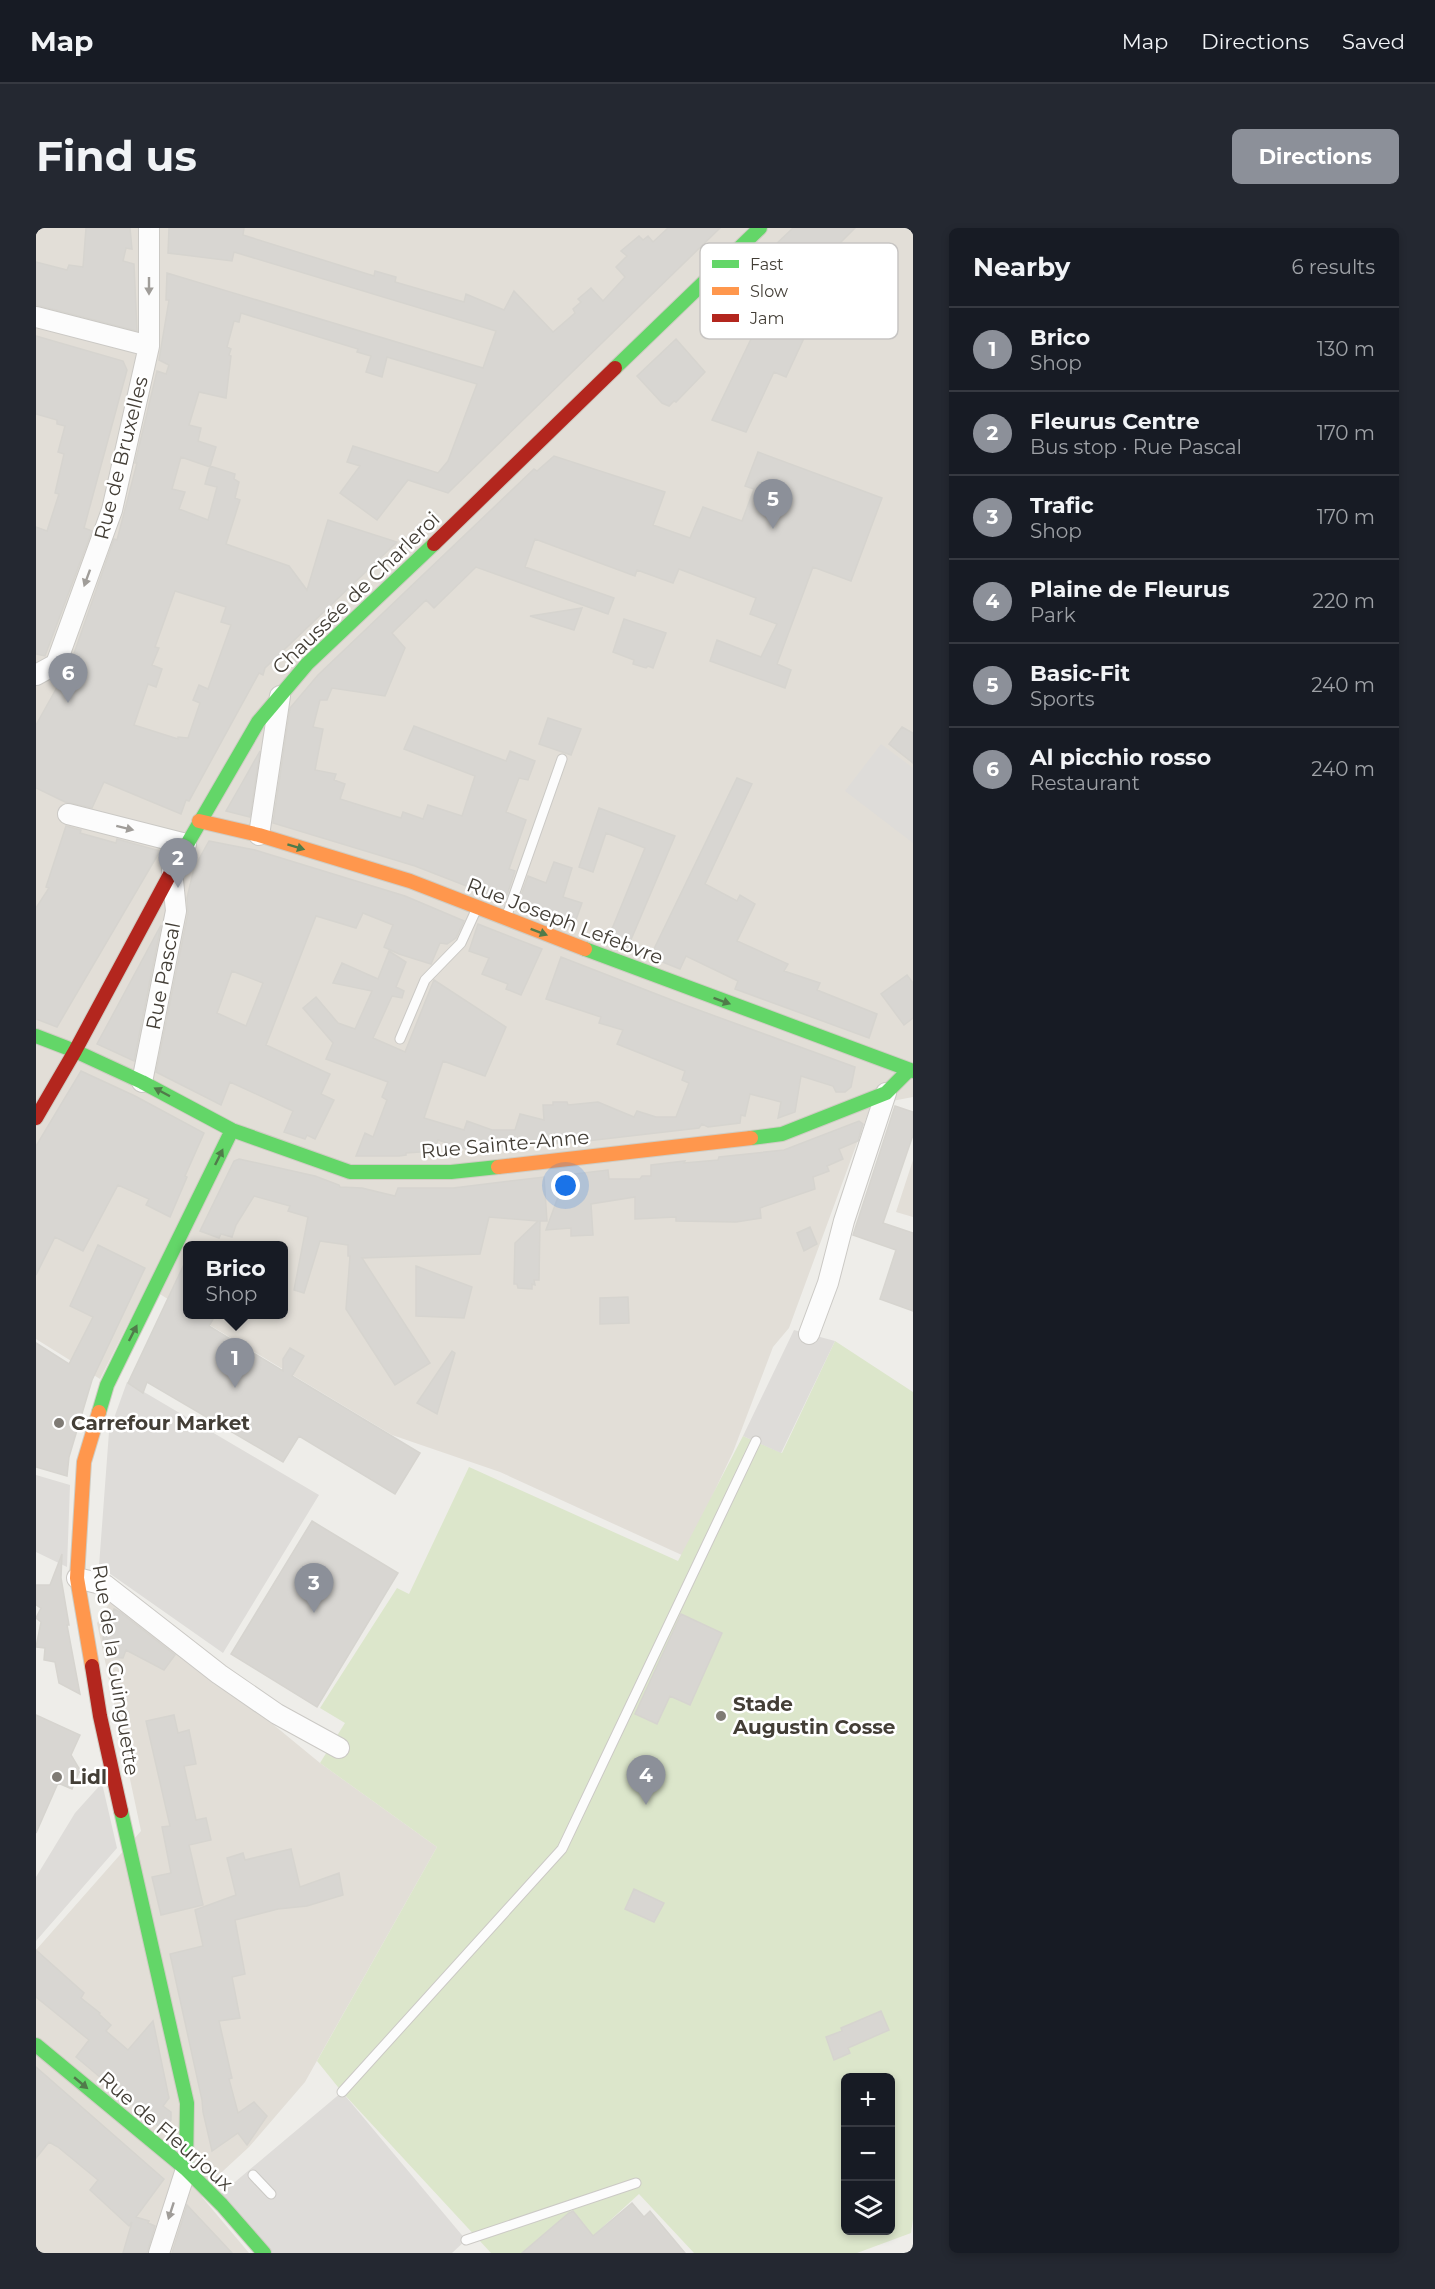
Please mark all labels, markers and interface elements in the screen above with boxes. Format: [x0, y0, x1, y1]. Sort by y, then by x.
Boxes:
text: Map [30, 24, 93, 58]
text: Map [1122, 29, 1168, 54]
text: Directions [1201, 29, 1309, 54]
text: Saved [1342, 29, 1405, 54]
button: Directions [1232, 129, 1399, 184]
text: Find us [36, 130, 197, 182]
legend [700, 243, 898, 339]
text: Nearby [973, 251, 1070, 283]
text: Fast [750, 255, 784, 274]
text: 6 results [1291, 255, 1375, 279]
one-way arrow [144, 277, 154, 296]
text: Slow [750, 282, 788, 301]
text: Jam [749, 309, 784, 328]
text: Brico [1030, 324, 1090, 351]
text: 1 [989, 337, 996, 361]
text: 130 m [1317, 337, 1375, 361]
text: Shop [1030, 351, 1082, 375]
street label: Rue de Bruxelles [89, 374, 153, 542]
text: Fleurus Centre [1030, 408, 1200, 435]
text: 2 [987, 421, 998, 445]
text: 170 m [1317, 421, 1375, 445]
text: Bus stop · Rue Pascal [1030, 435, 1242, 459]
pin: 5 [754, 480, 792, 529]
text: Trafic [1030, 492, 1094, 519]
text: 3 [987, 505, 998, 529]
text: 170 m [1317, 505, 1375, 529]
street label: Chaussée de Charleroi [267, 507, 445, 679]
text: Shop [1030, 519, 1082, 543]
one-way arrow [82, 569, 92, 587]
text: Plaine de Fleurus [1030, 576, 1230, 603]
text: 4 [986, 589, 999, 613]
text: 220 m [1313, 589, 1375, 613]
text: Park [1030, 603, 1076, 627]
pin: 6 [48, 654, 87, 703]
text: Basic-Fit [1030, 660, 1130, 687]
text: 5 [987, 673, 998, 697]
text: 240 m [1311, 673, 1375, 697]
text: Sports [1030, 687, 1095, 711]
text: Al picchio rosso [1030, 744, 1211, 771]
text: 6 [986, 757, 999, 781]
text: 240 m [1311, 757, 1375, 781]
text: Restaurant [1030, 771, 1140, 795]
one-way arrow [116, 824, 134, 834]
pin: 2 [158, 838, 198, 888]
one-way arrow [287, 843, 305, 852]
street label: Rue Joseph Lefebvre [463, 872, 667, 970]
street label: Rue Pascal [141, 920, 185, 1032]
one-way arrow [531, 927, 549, 937]
one-way arrow [713, 997, 731, 1007]
one-way arrow [153, 1087, 170, 1097]
street label: Rue Sainte-Anne [420, 1125, 590, 1163]
one-way arrow [214, 1149, 223, 1166]
your location [551, 1171, 580, 1200]
popup [183, 1241, 288, 1319]
text: Brico [205, 1255, 266, 1282]
text: Shop [205, 1282, 257, 1306]
one-way arrow [129, 1324, 138, 1341]
pin: 1 [216, 1338, 254, 1388]
place label: Carrefour Market [71, 1411, 250, 1435]
marker: Carrefour Market [52, 1416, 66, 1430]
street label: Rue de la Guinguette [87, 1563, 145, 1777]
pin: 3 [294, 1564, 334, 1613]
place label: Stade Augustin Cosse [732, 1692, 896, 1739]
marker: Stade Augustin Cosse [714, 1709, 728, 1723]
pin: 4 [626, 1756, 666, 1805]
place label: Lidl [69, 1765, 107, 1789]
marker: Lidl [50, 1770, 64, 1784]
street label: Rue de Fleurjoux [94, 2066, 238, 2196]
map controls [841, 2073, 895, 2235]
button: + [841, 2073, 895, 2127]
one-way arrow [73, 2076, 89, 2089]
button: − [841, 2127, 895, 2181]
button: layers [841, 2181, 895, 2235]
one-way arrow [166, 2202, 176, 2220]

